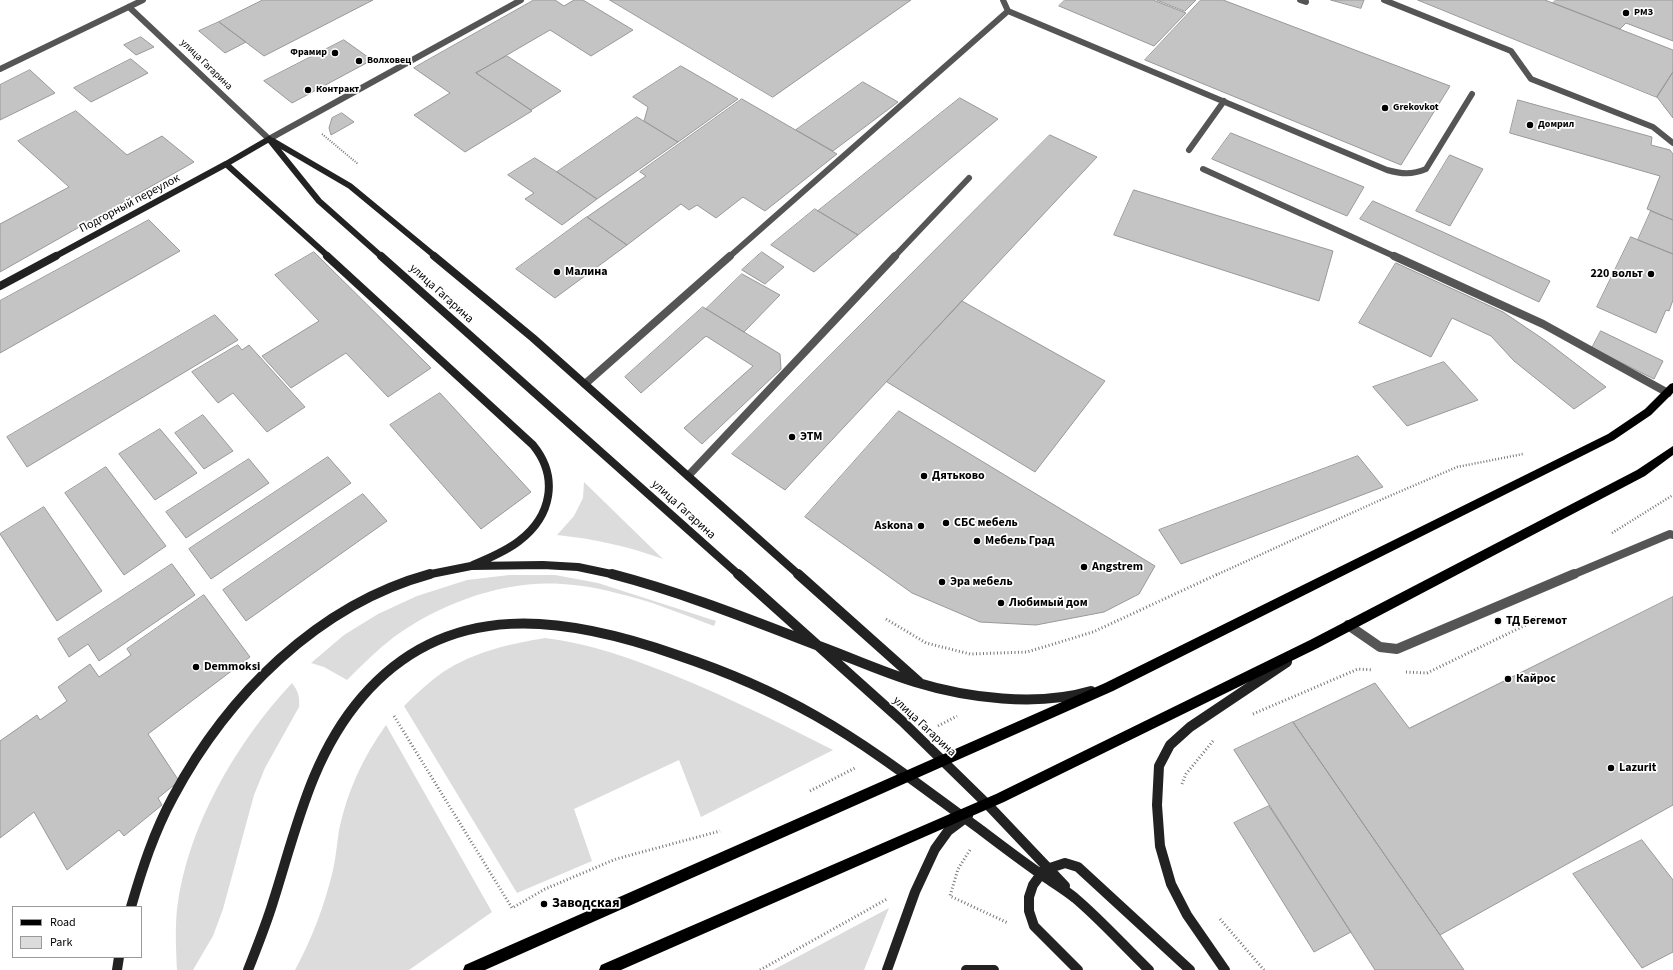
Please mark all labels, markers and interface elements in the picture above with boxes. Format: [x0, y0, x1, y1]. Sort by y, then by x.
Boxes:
place label: РМЗ [1634, 7, 1653, 19]
marker: РМЗ [1621, 8, 1631, 18]
street label: улица Гагарина [177, 37, 235, 93]
place label: Фрамир [290, 47, 327, 59]
marker: Фрамир [330, 48, 340, 58]
place label: Волховец [367, 55, 411, 67]
marker: Волховец [354, 56, 364, 66]
place label: Контракт [316, 84, 359, 96]
marker: Контракт [303, 85, 313, 95]
place label: Grekovkot [1393, 102, 1439, 114]
marker: Grekovkot [1380, 103, 1390, 113]
place label: Домрил [1538, 119, 1574, 131]
marker: Домрил [1525, 120, 1535, 130]
street label: Подгорный переулок [77, 171, 183, 237]
street label: улица Гагарина [406, 261, 476, 327]
place label: Малина [565, 265, 608, 279]
marker: Малина [552, 267, 562, 277]
place label: 220 вольт [1590, 267, 1643, 281]
marker: 220 вольт [1646, 269, 1656, 279]
place label: ЭТМ [800, 430, 822, 444]
marker: ЭТМ [787, 432, 797, 442]
place label: Дятьково [932, 469, 985, 483]
marker: Дятьково [919, 471, 929, 481]
street label: улица Гагарина [648, 477, 718, 543]
place label: СБС мебель [954, 516, 1018, 530]
marker: СБС мебель [941, 518, 951, 528]
place label: Askona [875, 519, 913, 533]
marker: Askona [916, 521, 926, 531]
place label: Мебель Град [985, 534, 1055, 548]
marker: Мебель Град [972, 536, 982, 546]
place label: Angstrem [1092, 560, 1143, 574]
marker: Angstrem [1079, 562, 1089, 572]
place label: Эра мебель [950, 575, 1013, 589]
marker: Эра мебель [937, 577, 947, 587]
place label: Любимый дом [1009, 596, 1088, 610]
marker: Любимый дом [996, 598, 1006, 608]
place label: ТД Бегемот [1506, 614, 1567, 628]
marker: ТД Бегемот [1493, 616, 1503, 626]
place label: Demmoksi [204, 660, 260, 674]
marker: Demmoksi [191, 662, 201, 672]
place label: Кайрос [1516, 672, 1556, 686]
marker: Кайрос [1503, 674, 1513, 684]
street label: улица Гагарина [889, 694, 959, 760]
place label: Lazurit [1619, 761, 1656, 775]
marker: Lazurit [1606, 763, 1616, 773]
place label: Заводская [552, 896, 620, 912]
marker: Заводская [539, 899, 549, 909]
legend [12, 906, 142, 958]
text: Road [50, 914, 76, 931]
text: Park [50, 934, 72, 951]

